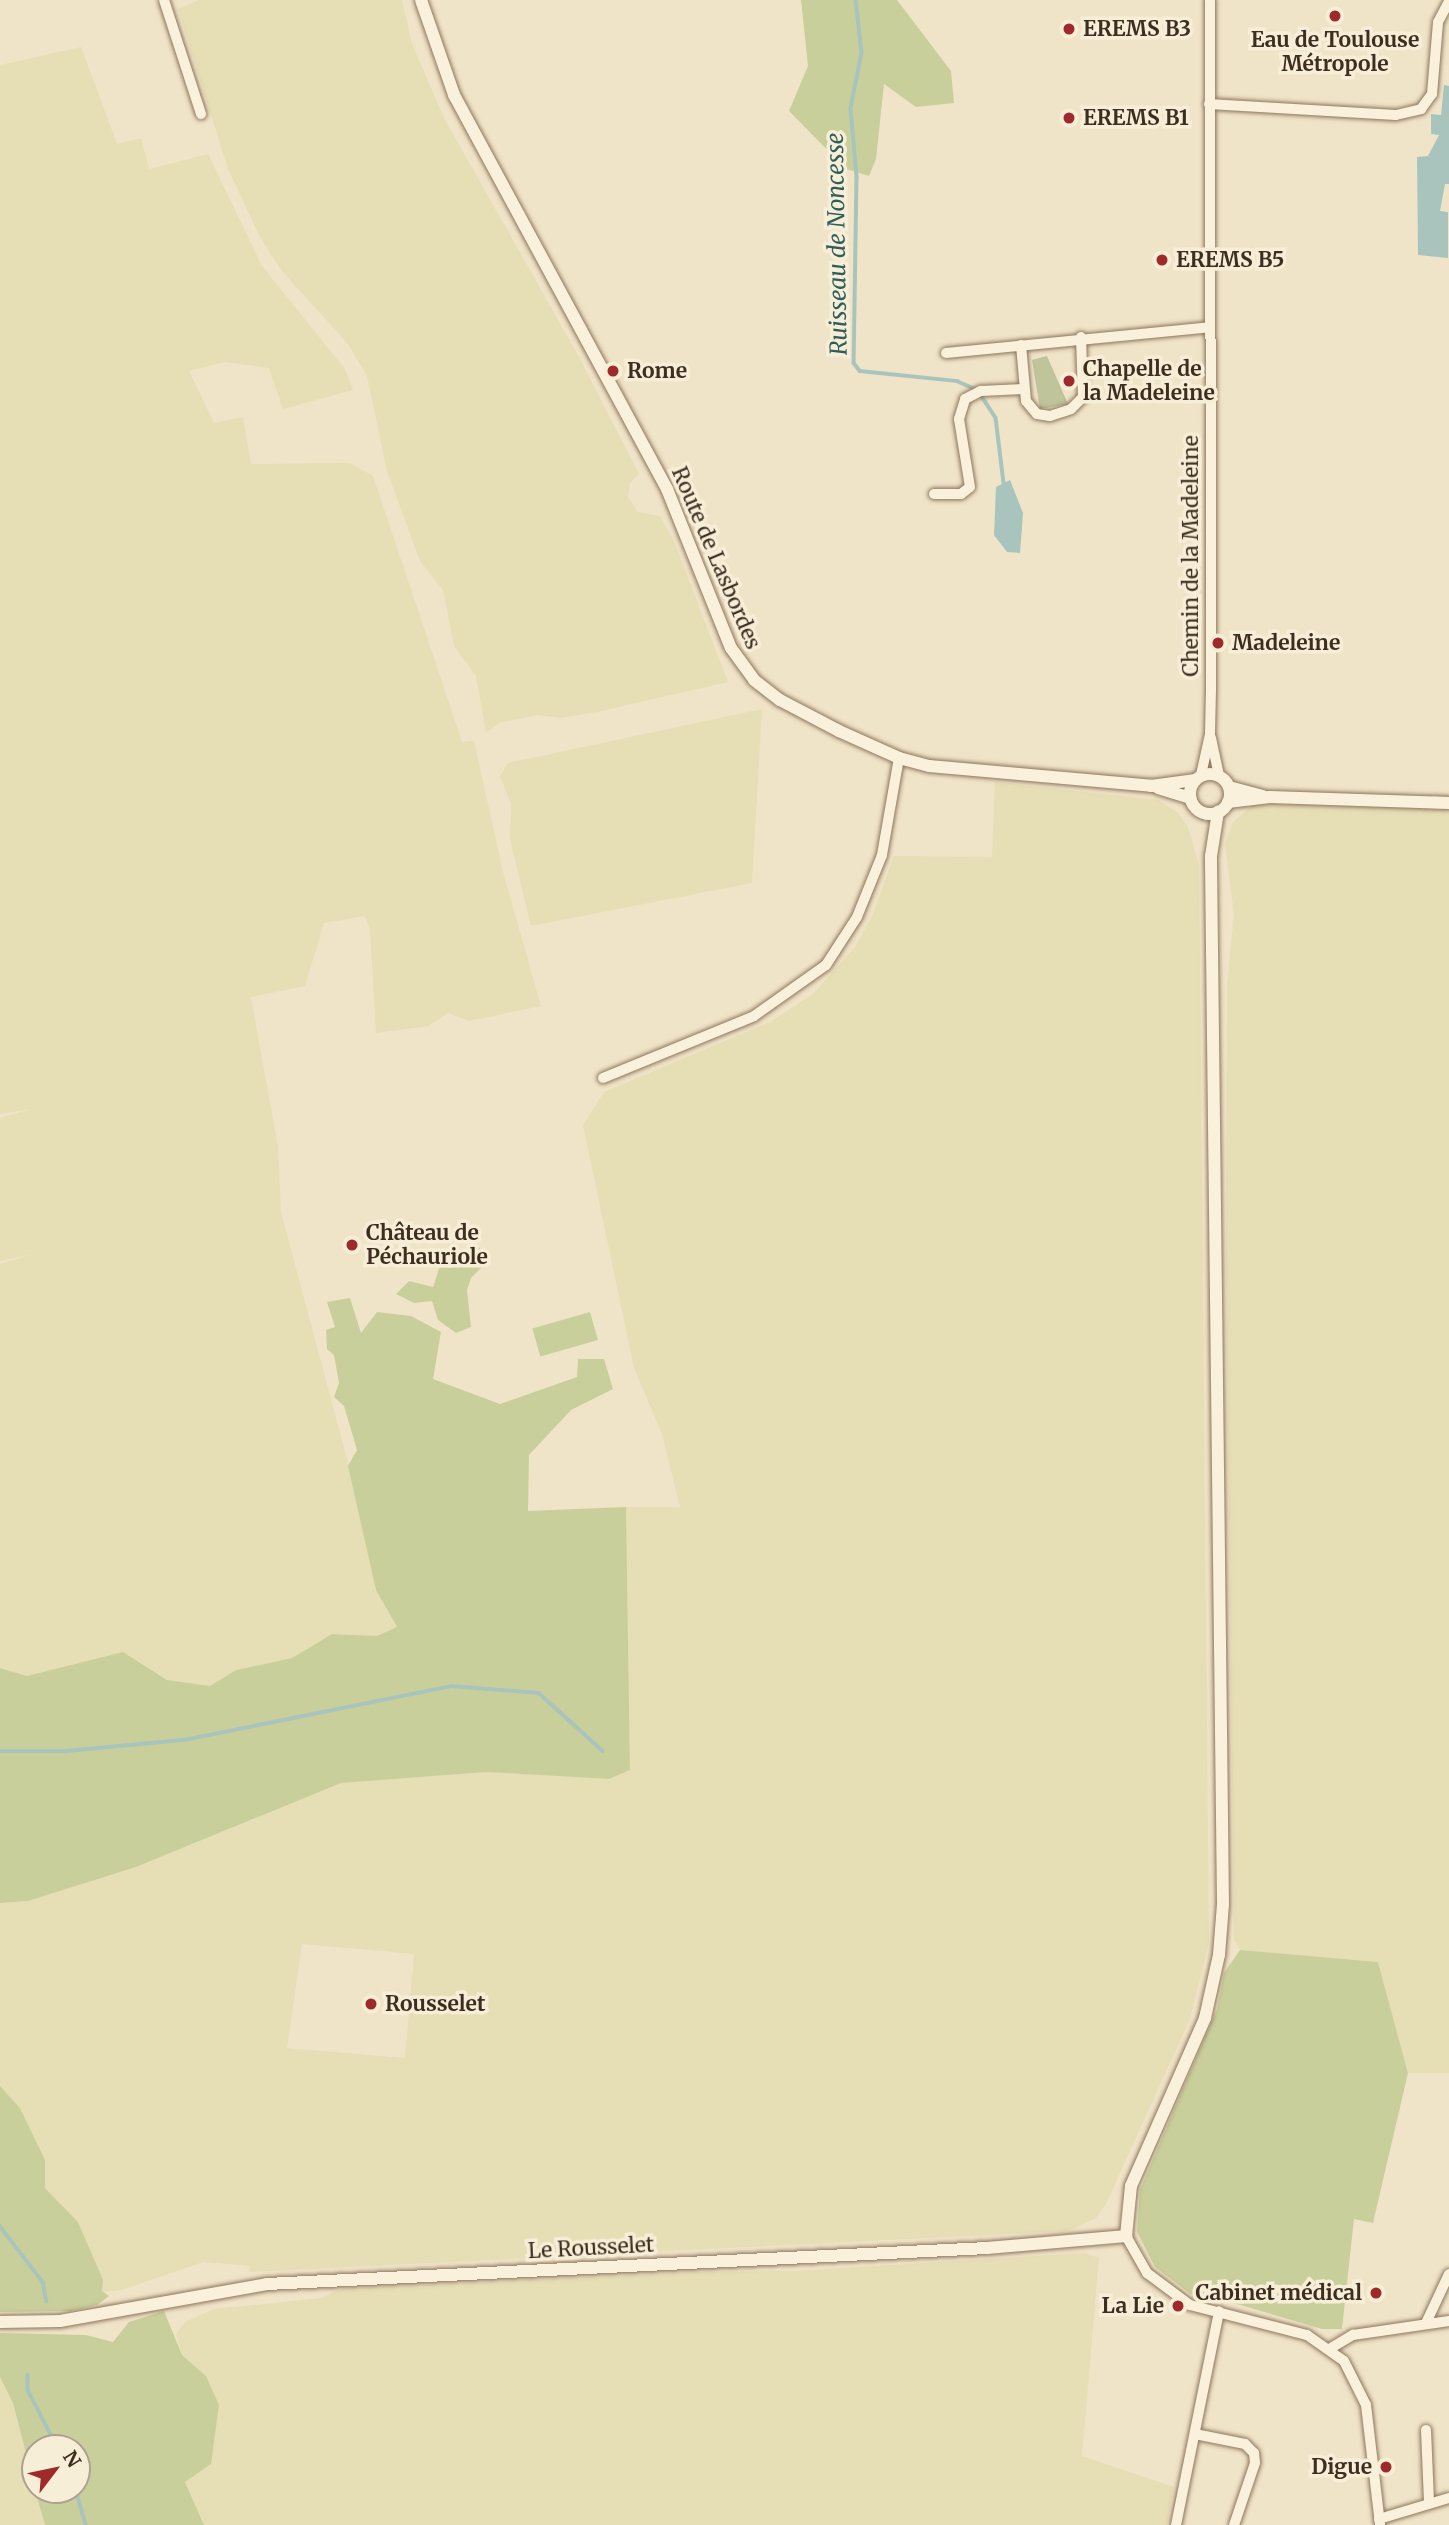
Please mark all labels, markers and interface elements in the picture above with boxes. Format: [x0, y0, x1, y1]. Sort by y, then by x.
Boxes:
marker: Eau de Toulouse Métropole [1327, 8, 1343, 24]
place label: EREMS B3 [1083, 16, 1191, 42]
marker: EREMS B3 [1061, 21, 1077, 37]
place label: Eau de Toulouse Métropole [1251, 27, 1419, 77]
place label: EREMS B1 [1083, 105, 1189, 131]
marker: EREMS B1 [1061, 110, 1077, 126]
water label: Ruisseau de Noncesse [821, 132, 853, 356]
place label: EREMS B5 [1176, 247, 1284, 273]
marker: EREMS B5 [1154, 252, 1170, 268]
place label: Chapelle de la Madeleine [1083, 356, 1215, 406]
place label: Rome [627, 358, 687, 384]
marker: Rome [605, 363, 621, 379]
marker: Chapelle de la Madeleine [1061, 373, 1077, 389]
street label: Chemin de la Madeleine [1178, 435, 1204, 677]
street label: Route de Lasbordes [666, 463, 766, 653]
place label: Madeleine [1232, 630, 1340, 656]
marker: Madeleine [1210, 635, 1226, 651]
place label: Château de Péchauriole [366, 1220, 488, 1270]
marker: Château de Péchauriole [344, 1237, 360, 1253]
place label: Rousselet [385, 1991, 485, 2017]
marker: Rousselet [363, 1996, 379, 2012]
street label: Le Rousselet [527, 2232, 655, 2264]
place label: Cabinet médical [1195, 2280, 1362, 2306]
marker: Cabinet médical [1368, 2285, 1384, 2301]
place label: La Lie [1102, 2293, 1164, 2319]
marker: La Lie [1170, 2298, 1186, 2314]
north arrow [21, 2434, 91, 2504]
text: N [58, 2446, 86, 2472]
place label: Digue [1311, 2454, 1372, 2480]
marker: Digue [1378, 2459, 1394, 2475]

